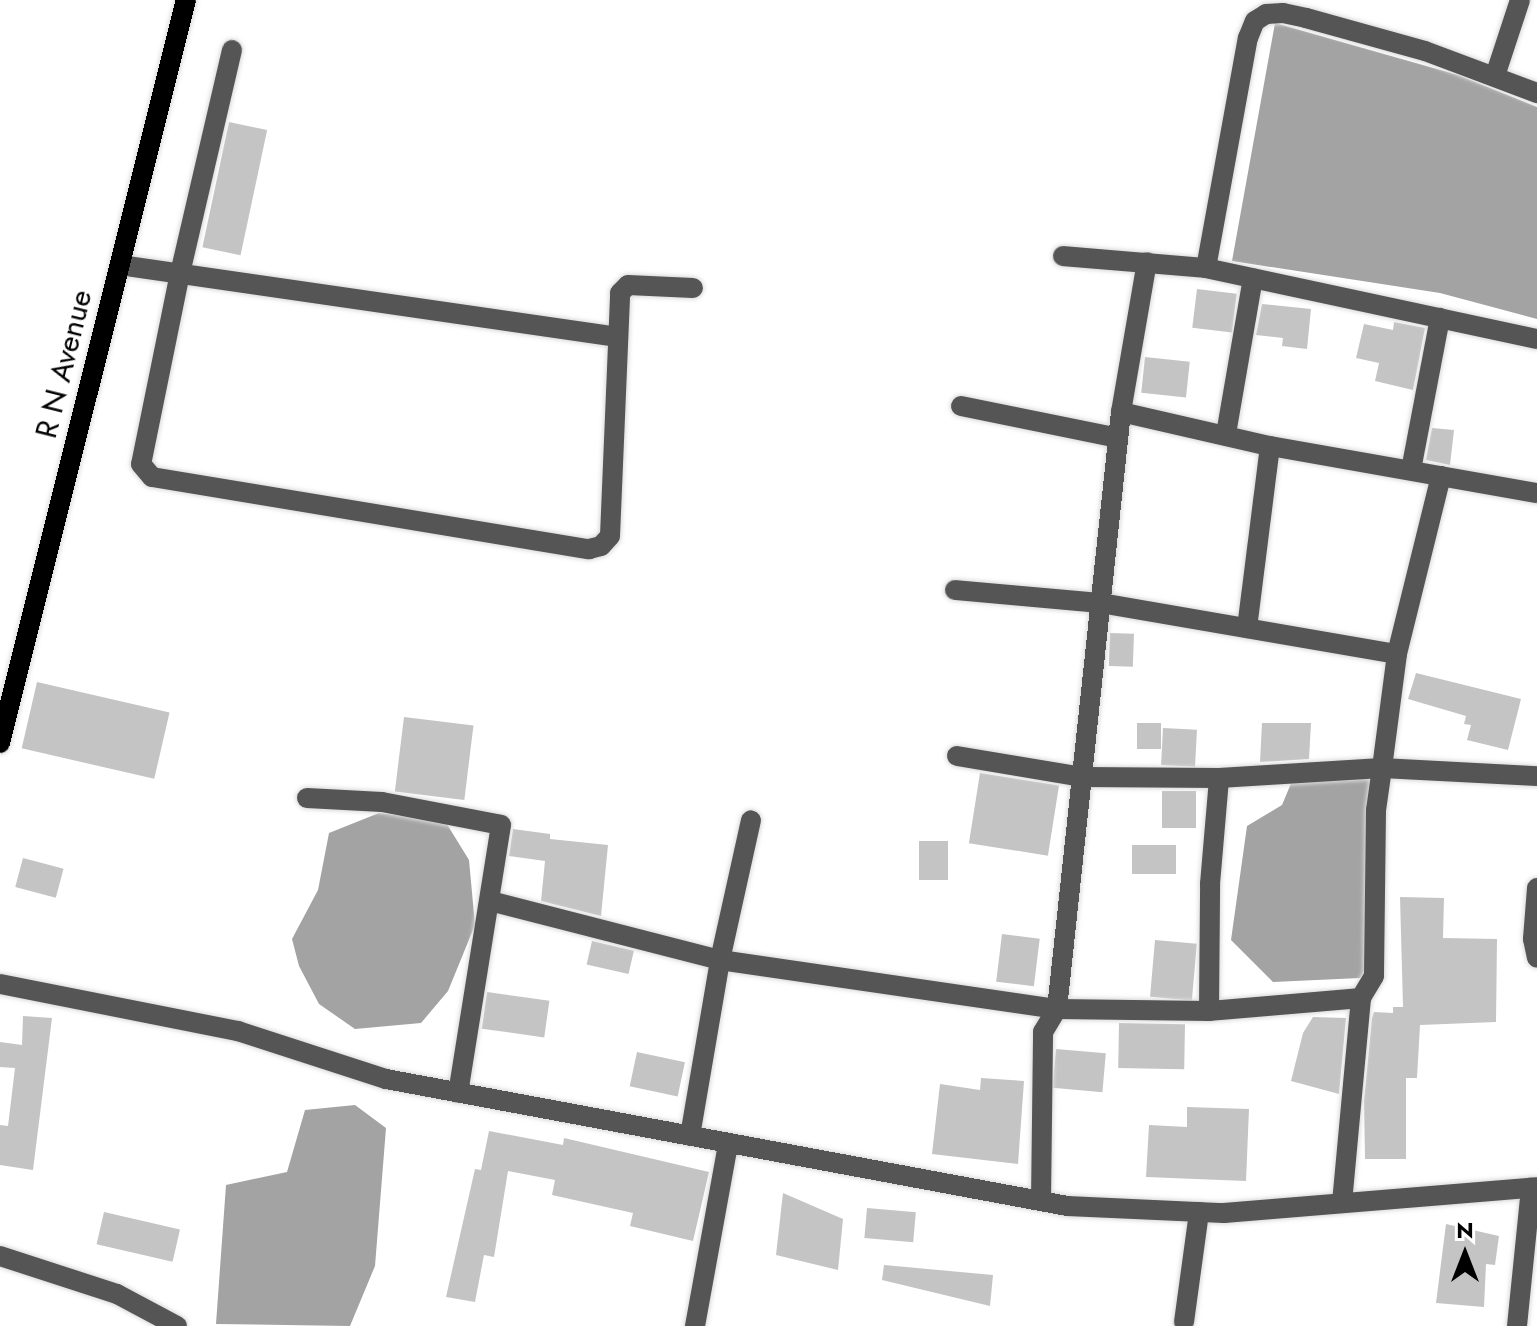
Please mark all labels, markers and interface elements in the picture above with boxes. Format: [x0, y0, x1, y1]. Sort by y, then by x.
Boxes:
street label: R N Avenue [28, 286, 100, 442]
north arrow [1425, 1214, 1505, 1294]
text: N [1456, 1214, 1474, 1246]

